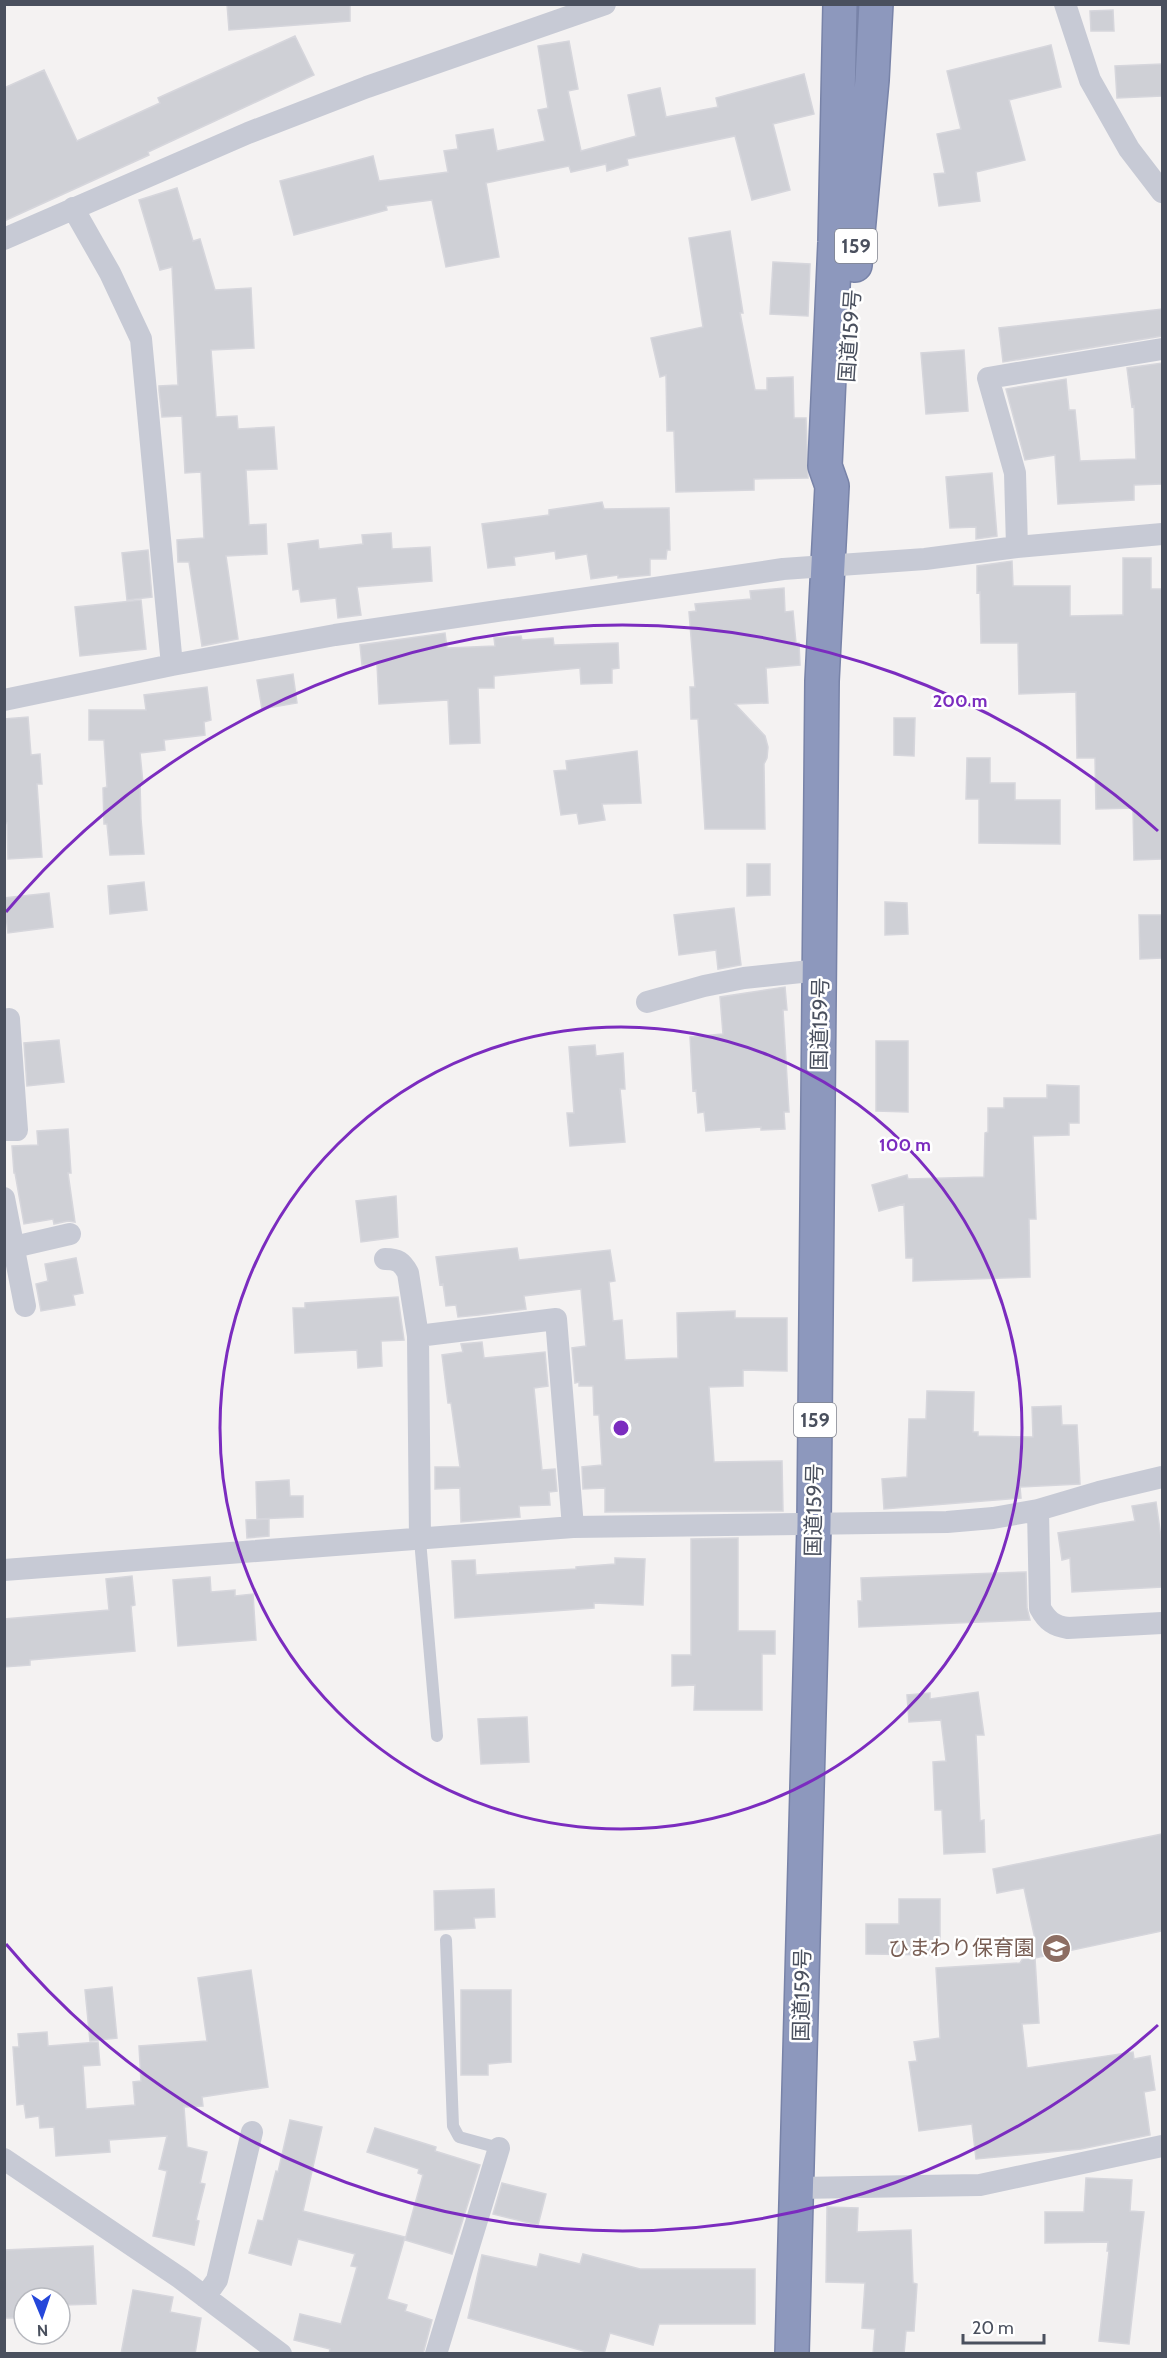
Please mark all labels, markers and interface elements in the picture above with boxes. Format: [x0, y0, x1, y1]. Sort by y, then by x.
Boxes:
road number: 159 [835, 229, 877, 263]
street label: 国道159号 [834, 289, 865, 383]
text: 200 m [933, 690, 987, 712]
street label: 国道159号 [806, 977, 833, 1071]
text: 100 m [879, 1134, 931, 1156]
road number: 159 [794, 1403, 836, 1437]
centre of rings [611, 1418, 631, 1438]
street label: 国道159号 [800, 1463, 827, 1557]
school or university icon: ひまわり保育園 [1040, 1932, 1072, 1964]
place label: ひまわり保育園 [888, 1935, 1035, 1960]
street label: 国道159号 [788, 1948, 815, 2042]
north arrow [12, 2286, 72, 2346]
scale bar [963, 2307, 1044, 2345]
text: 20 m [972, 2317, 1014, 2339]
text: N [37, 2321, 48, 2340]

